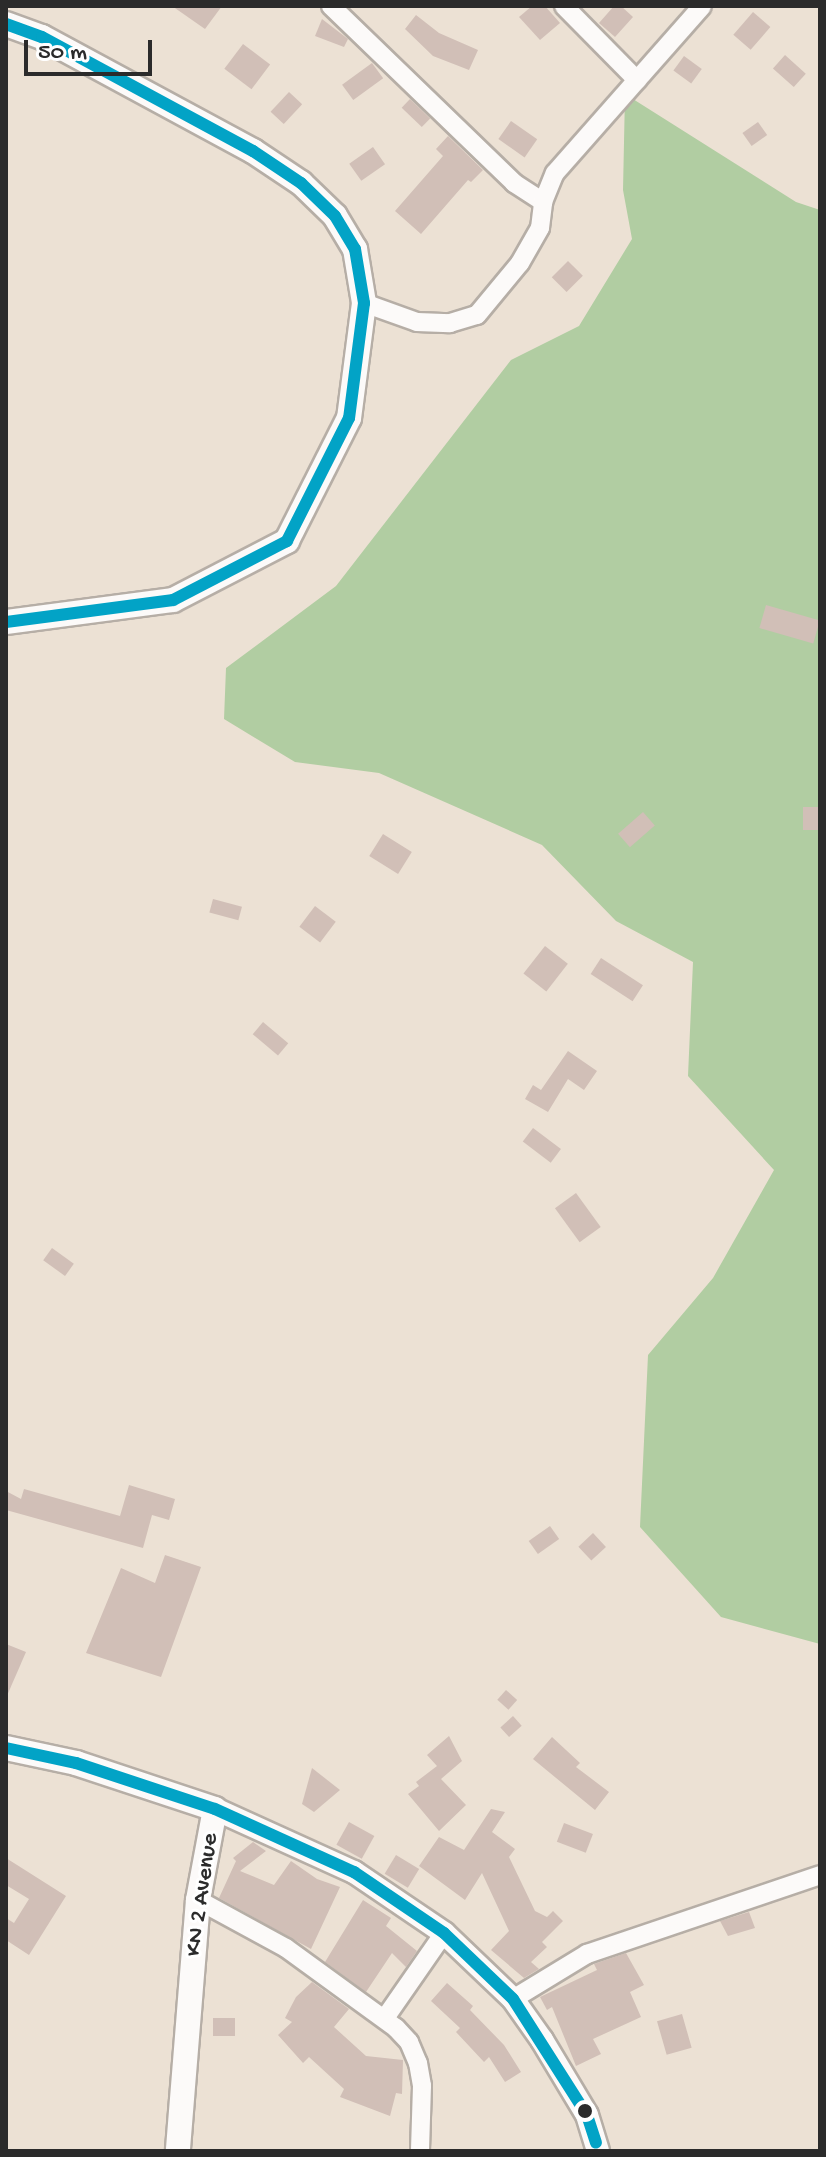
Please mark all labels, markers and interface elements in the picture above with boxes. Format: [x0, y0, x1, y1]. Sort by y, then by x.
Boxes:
scale bar [28, 24, 156, 74]
text: 50 m [38, 39, 87, 68]
street label: KN 2 Avenue [180, 1832, 226, 1958]
unlabelled marker [577, 2103, 593, 2119]

